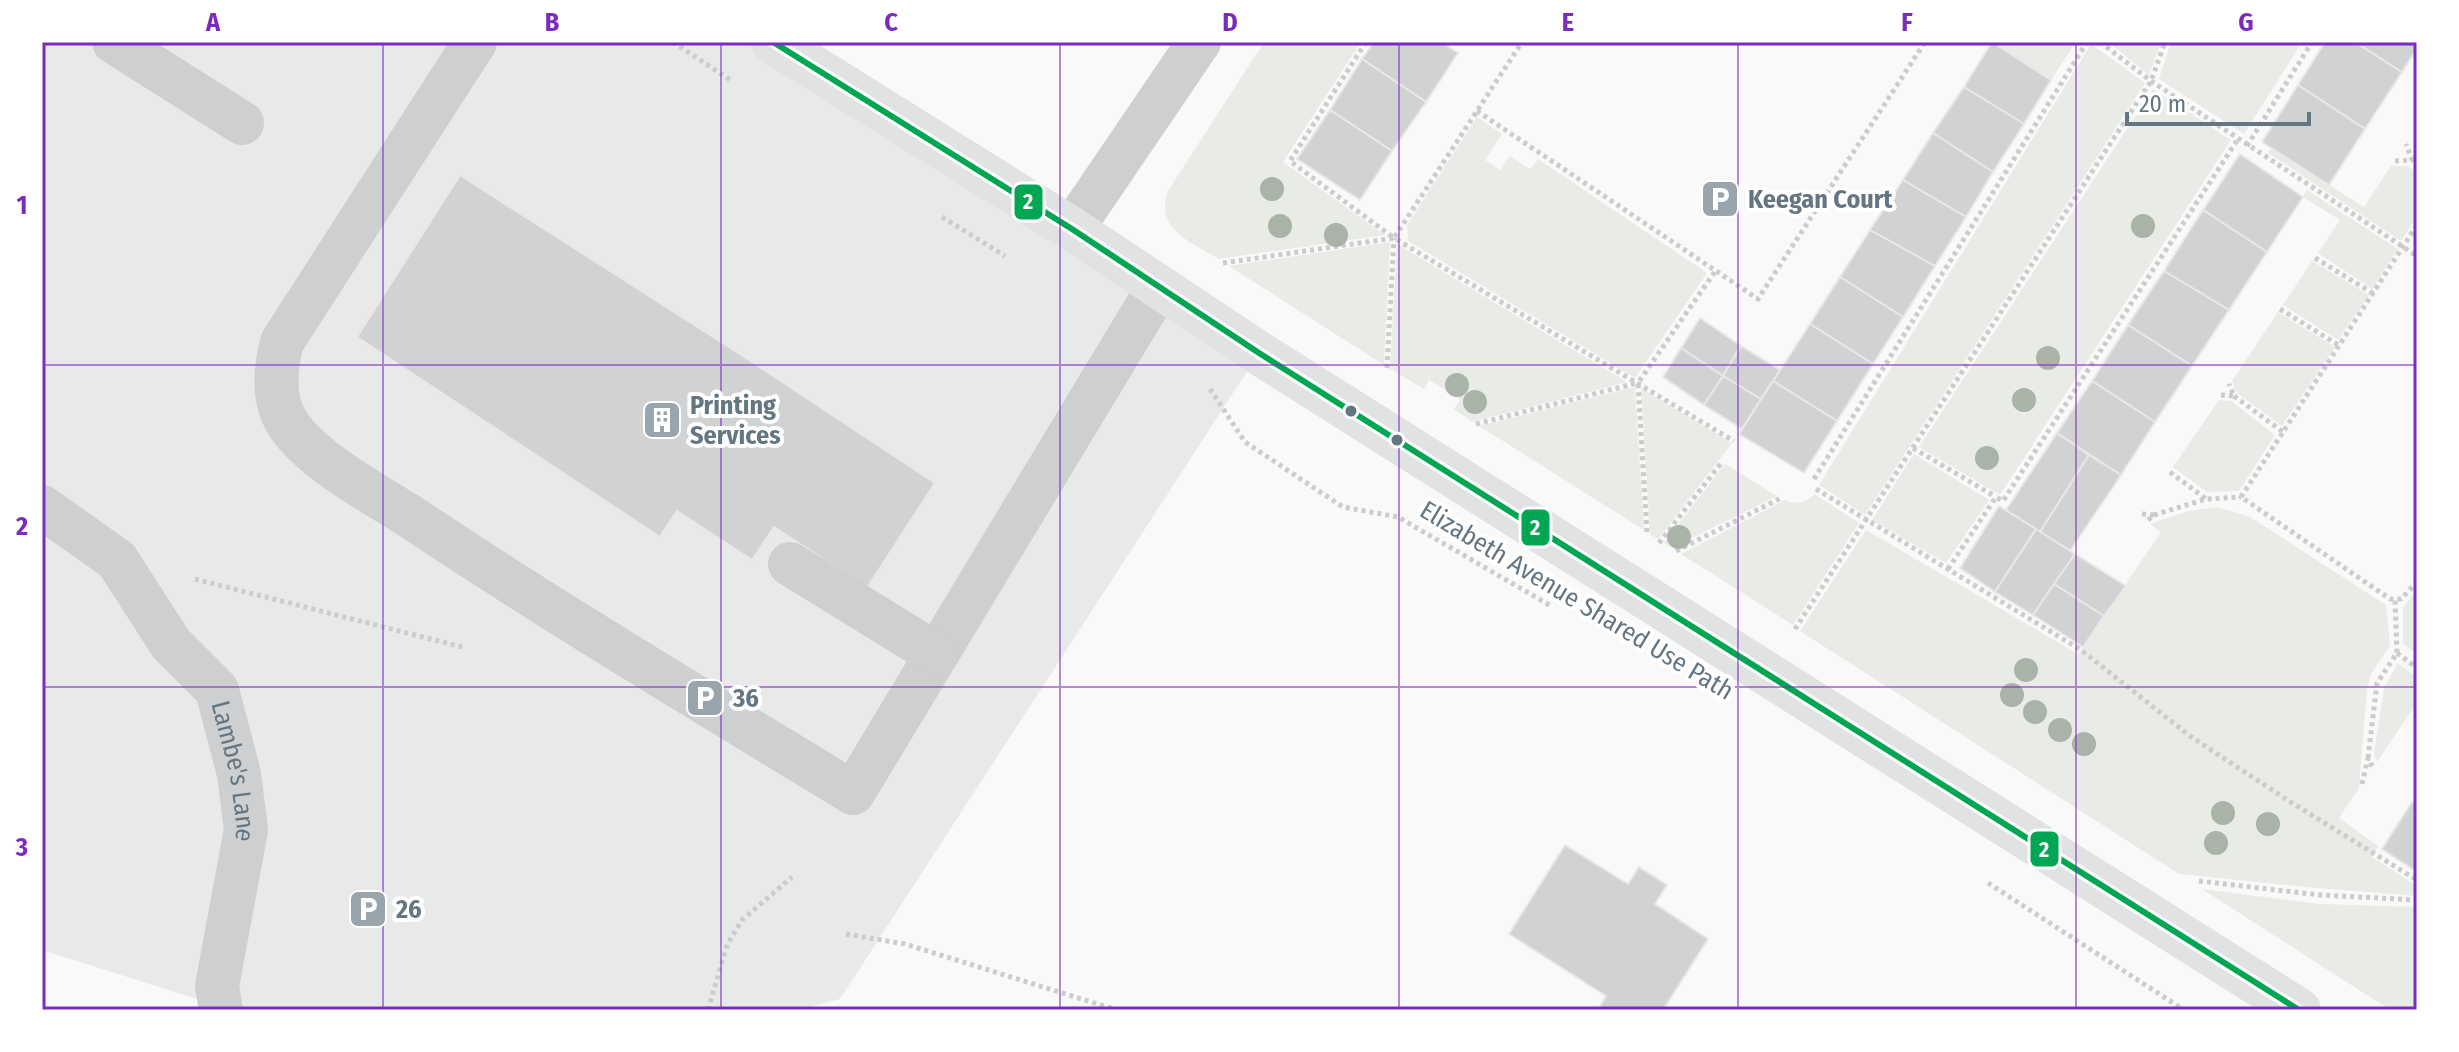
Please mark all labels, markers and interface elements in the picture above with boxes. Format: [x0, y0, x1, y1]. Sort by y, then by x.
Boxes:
text: A [205, 7, 221, 38]
text: B [545, 7, 560, 38]
text: C [884, 7, 898, 38]
text: D [1222, 7, 1238, 38]
text: E [1562, 7, 1574, 38]
text: F [1901, 7, 1913, 38]
text: G [2238, 7, 2254, 38]
scale bar [2127, 76, 2309, 126]
text: 20 m [2139, 90, 2186, 118]
parking icon: Keegan Court [1699, 178, 1741, 220]
line badge: 2 [1013, 183, 1044, 221]
place label: Keegan Court [1748, 184, 1893, 215]
text: 2 [1022, 188, 1033, 215]
text: 1 [17, 190, 28, 221]
place label: Printing Services [690, 390, 781, 451]
building icon: Printing Services [641, 399, 683, 441]
unlabelled marker [1343, 403, 1359, 419]
unlabelled marker [1389, 432, 1405, 448]
street label: Elizabeth Avenue Shared Use Path [1414, 494, 1739, 707]
line badge: 2 [1520, 508, 1551, 547]
text: 2 [15, 511, 28, 542]
text: 2 [1529, 514, 1540, 541]
parking icon: 36 [684, 677, 726, 719]
place label: 36 [732, 683, 759, 714]
street label: Lambe's Lane [204, 697, 261, 844]
line badge: 2 [2029, 830, 2060, 868]
text: 3 [15, 832, 28, 863]
text: 2 [2038, 836, 2049, 863]
parking icon: 26 [347, 888, 389, 930]
place label: 26 [395, 894, 422, 925]

